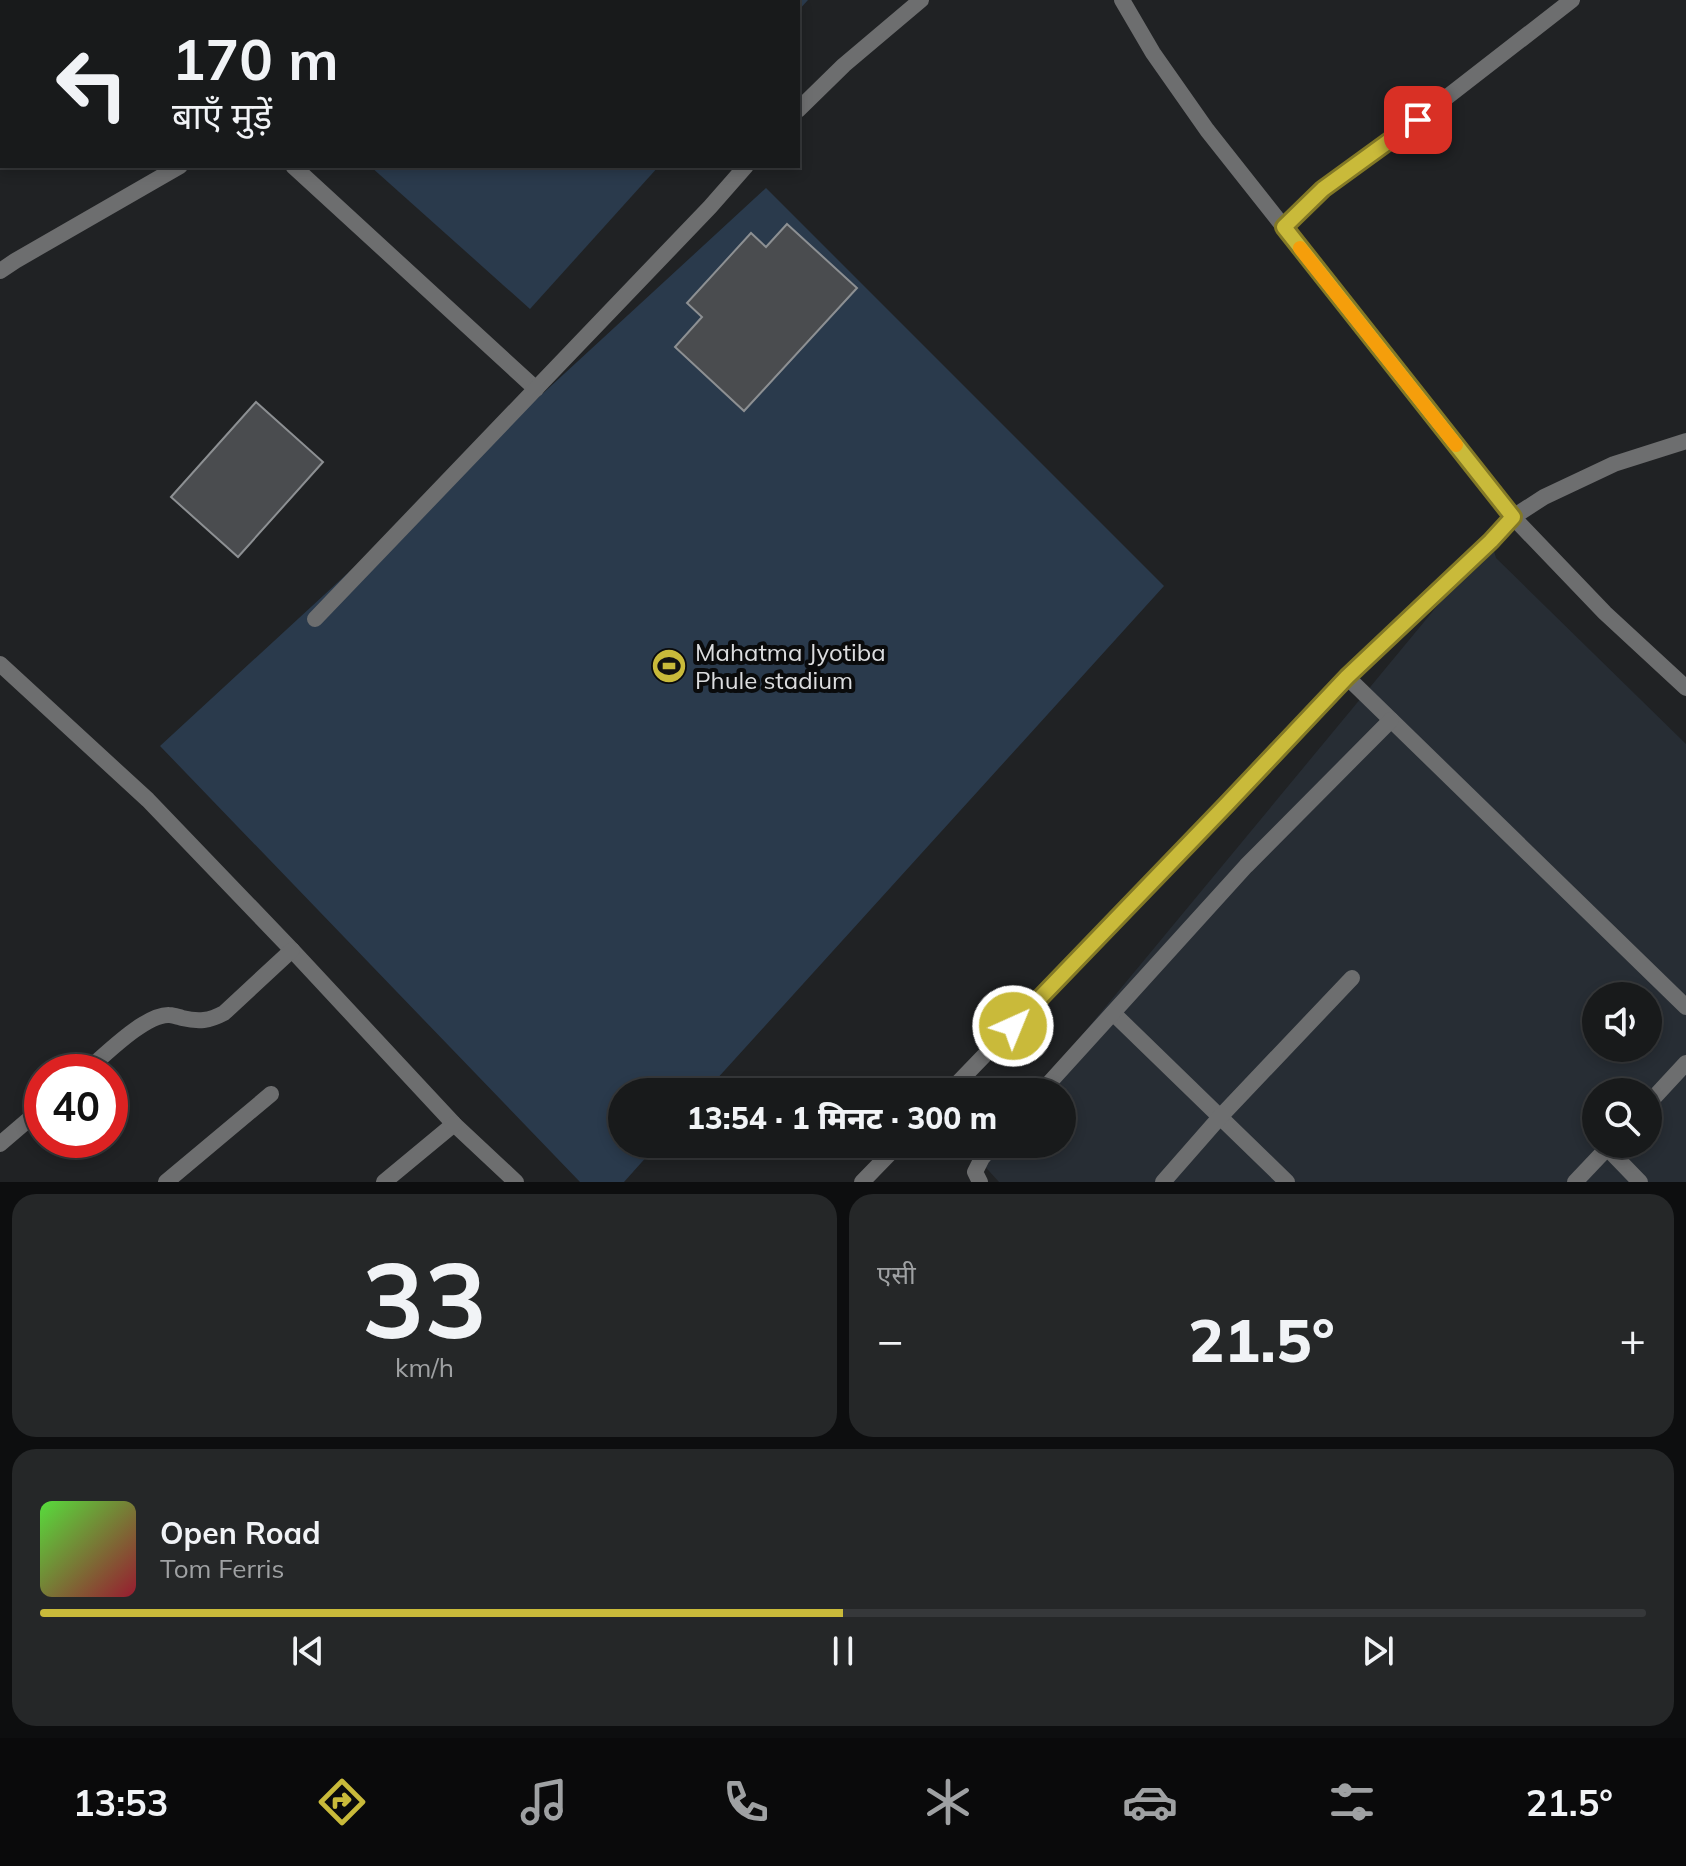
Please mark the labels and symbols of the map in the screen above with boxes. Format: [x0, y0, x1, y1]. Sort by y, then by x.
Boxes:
pin [1384, 86, 1452, 154]
place label: Mahatma Jyotiba Phule stadium [695, 637, 886, 695]
sports icon: Mahatma Jyotiba Phule stadium [650, 647, 688, 685]
position arrow [971, 984, 1055, 1068]
speed limit sign: 40 [24, 1054, 128, 1158]

